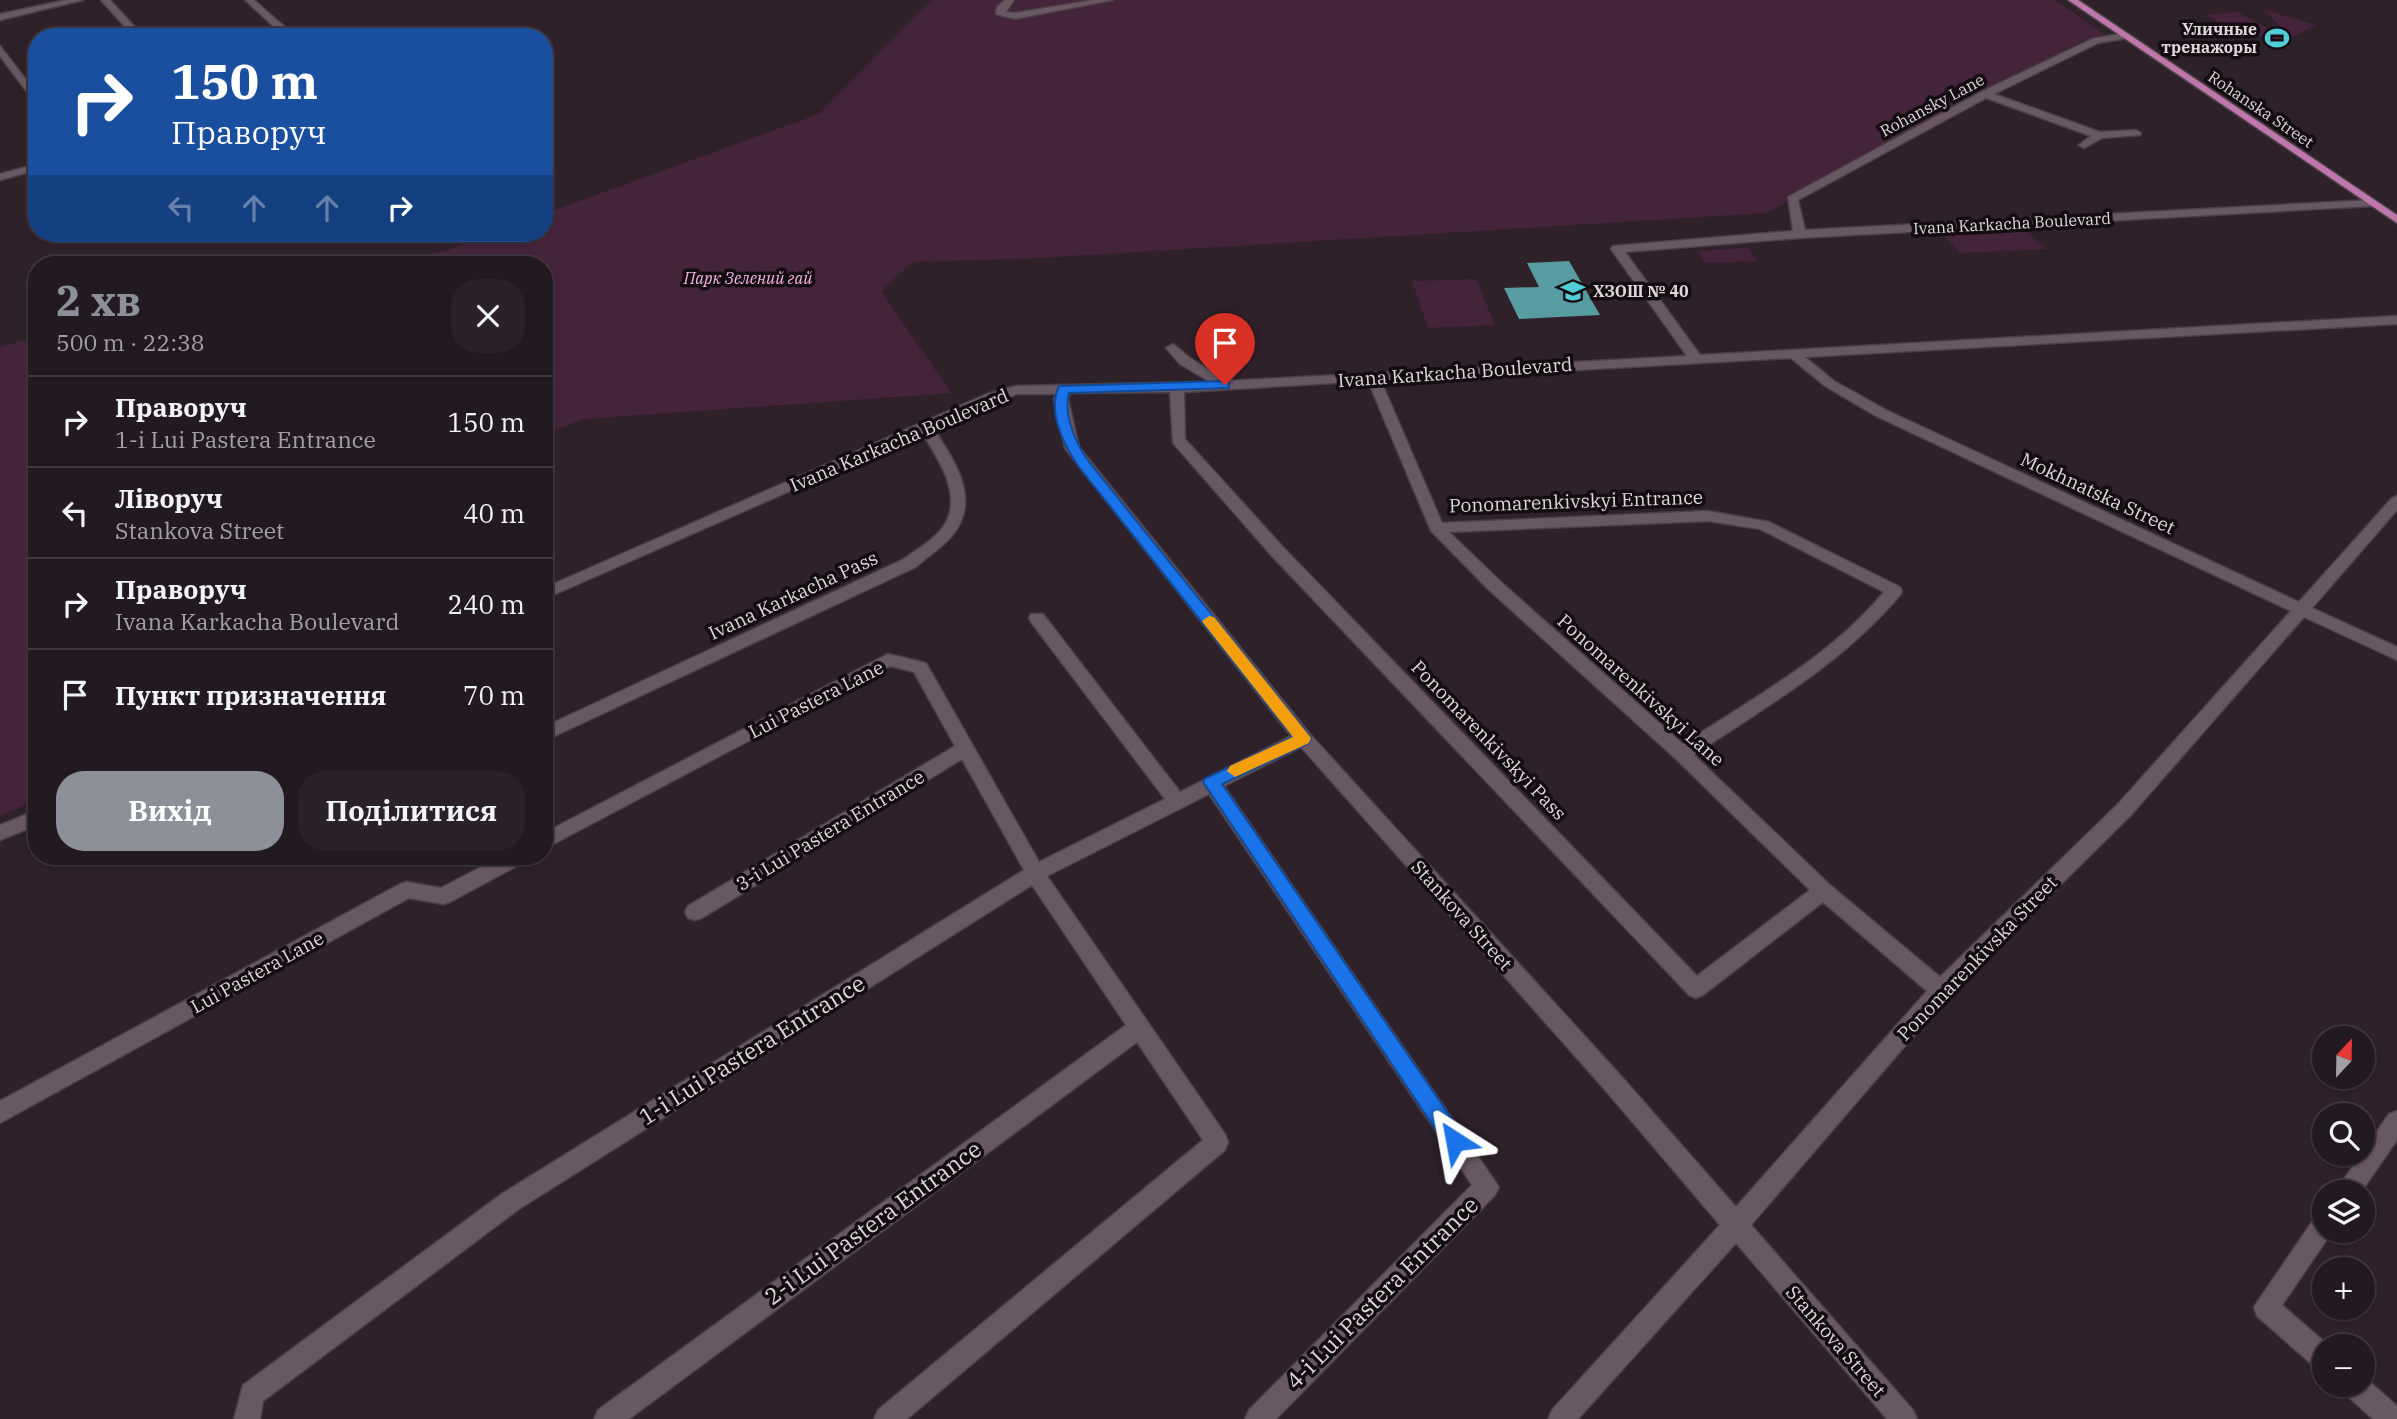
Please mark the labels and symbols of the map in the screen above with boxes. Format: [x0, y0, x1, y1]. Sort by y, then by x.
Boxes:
place label: Уличные тренажоры [2161, 19, 2257, 57]
sports icon: Уличные тренажоры [2263, 24, 2291, 52]
street label: Rohanska Street [2204, 66, 2318, 152]
street label: Rohansky Lane [1877, 69, 1987, 141]
street label: Ivana Karkacha Boulevard [1913, 208, 2112, 238]
park label: Парк Зелений гай [683, 268, 812, 288]
school or university icon: ХЗОШ № 40 [1559, 277, 1587, 305]
place label: ХЗОШ № 40 [1593, 281, 1689, 301]
pin [1195, 313, 1255, 385]
street label: Ivana Karkacha Boulevard [1337, 352, 1573, 392]
street label: Ivana Karkacha Boulevard [786, 383, 1012, 497]
street label: Mokhnatska Street [2017, 447, 2179, 539]
street label: Ponomarenkivskyi Entrance [1449, 485, 1703, 517]
street label: Ivana Karkacha Pass [705, 545, 881, 645]
street label: Ponomarenkivskyi Lane [1553, 609, 1729, 771]
street label: Lui Pastera Lane [744, 655, 888, 743]
street label: Ponomarenkivskyi Pass [1406, 655, 1572, 825]
street label: 3-i Lui Pastera Entrance [731, 764, 929, 896]
street label: Stankova Street [1406, 855, 1518, 975]
street label: Ponomarenkivska Street [1892, 870, 2062, 1045]
street label: Lui Pastera Lane [186, 926, 328, 1018]
street label: 1-i Lui Pastera Entrance [633, 967, 870, 1131]
north arrow [2312, 1026, 2375, 1088]
position arrow [1418, 1104, 1492, 1178]
street label: 2-i Lui Pastera Entrance [758, 1133, 987, 1311]
street label: 4-i Lui Pastera Entrance [1278, 1189, 1484, 1395]
street label: Stankova Street [1781, 1280, 1891, 1402]

